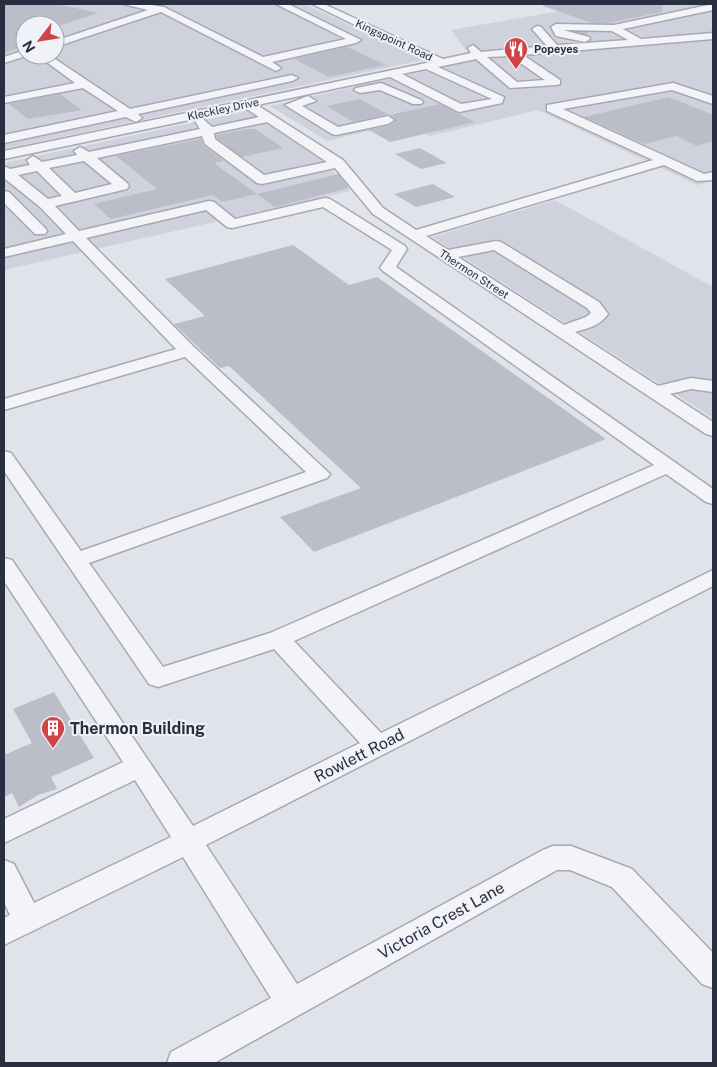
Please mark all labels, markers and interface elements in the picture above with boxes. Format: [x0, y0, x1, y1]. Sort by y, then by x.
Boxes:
north arrow [15, 15, 65, 65]
street label: Kingspoint Road [354, 17, 434, 63]
restaurant icon: Popeyes [503, 36, 529, 70]
text: N [19, 38, 39, 56]
place label: Popeyes [534, 43, 579, 55]
street label: Kleckley Drive [186, 96, 260, 122]
street label: Thermon Street [437, 247, 511, 301]
building icon: Thermon Building [40, 715, 66, 749]
place label: Thermon Building [70, 719, 205, 738]
street label: Rowlett Road [311, 725, 407, 786]
street label: Victoria Crest Lane [375, 878, 508, 963]

